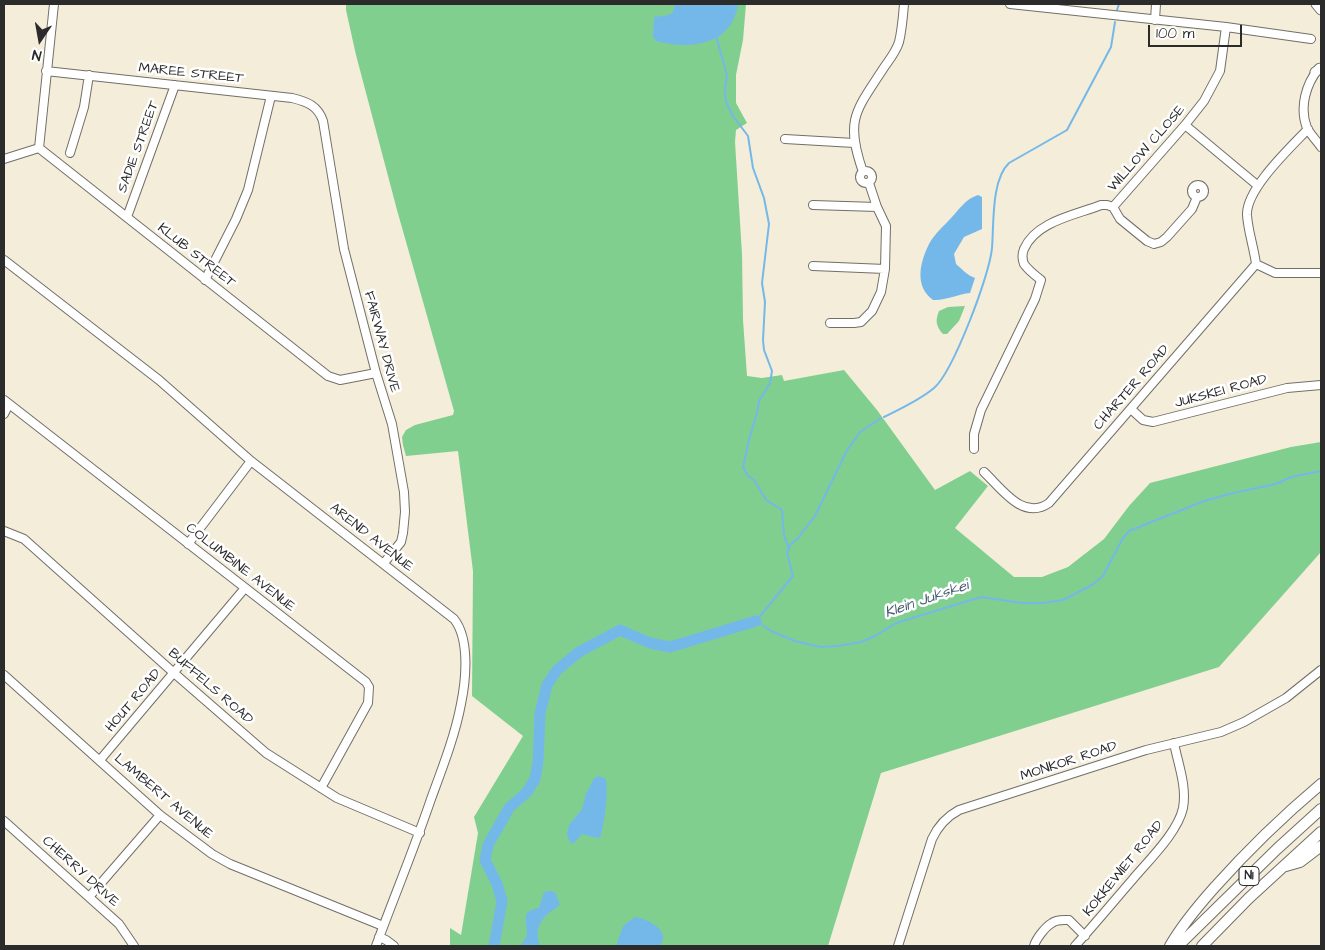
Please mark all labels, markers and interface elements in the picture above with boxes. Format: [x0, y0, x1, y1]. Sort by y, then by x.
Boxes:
north arrow [15, 15, 65, 65]
scale bar [1150, 15, 1244, 47]
text: 100 m [1156, 23, 1195, 44]
text: N [31, 44, 43, 65]
street label: MAREE STREET [138, 60, 244, 88]
street label: SADIE STREET [115, 99, 163, 195]
street label: WILLOW CLOSE [1105, 102, 1189, 196]
street label: KLUB STREET [154, 220, 238, 292]
street label: FAIRWAY DRIVE [359, 289, 403, 395]
street label: CHARTER ROAD [1090, 342, 1174, 434]
street label: JUKSKEI ROAD [1173, 372, 1269, 412]
street label: AREND AVENUE [326, 500, 416, 576]
street label: COLUMBINE AVENUE [182, 520, 298, 616]
water label: Klein Jukskei [883, 577, 971, 623]
street label: BUFFELS ROAD [164, 645, 256, 729]
street label: HOUT ROAD [103, 666, 165, 736]
street label: MONKOR ROAD [1019, 738, 1119, 786]
street label: LAMBERT AVENUE [110, 751, 216, 843]
street label: KOKKEWIET ROAD [1080, 818, 1168, 920]
street label: CHERRY DRIVE [38, 833, 122, 911]
road number: N1 [1239, 866, 1259, 886]

